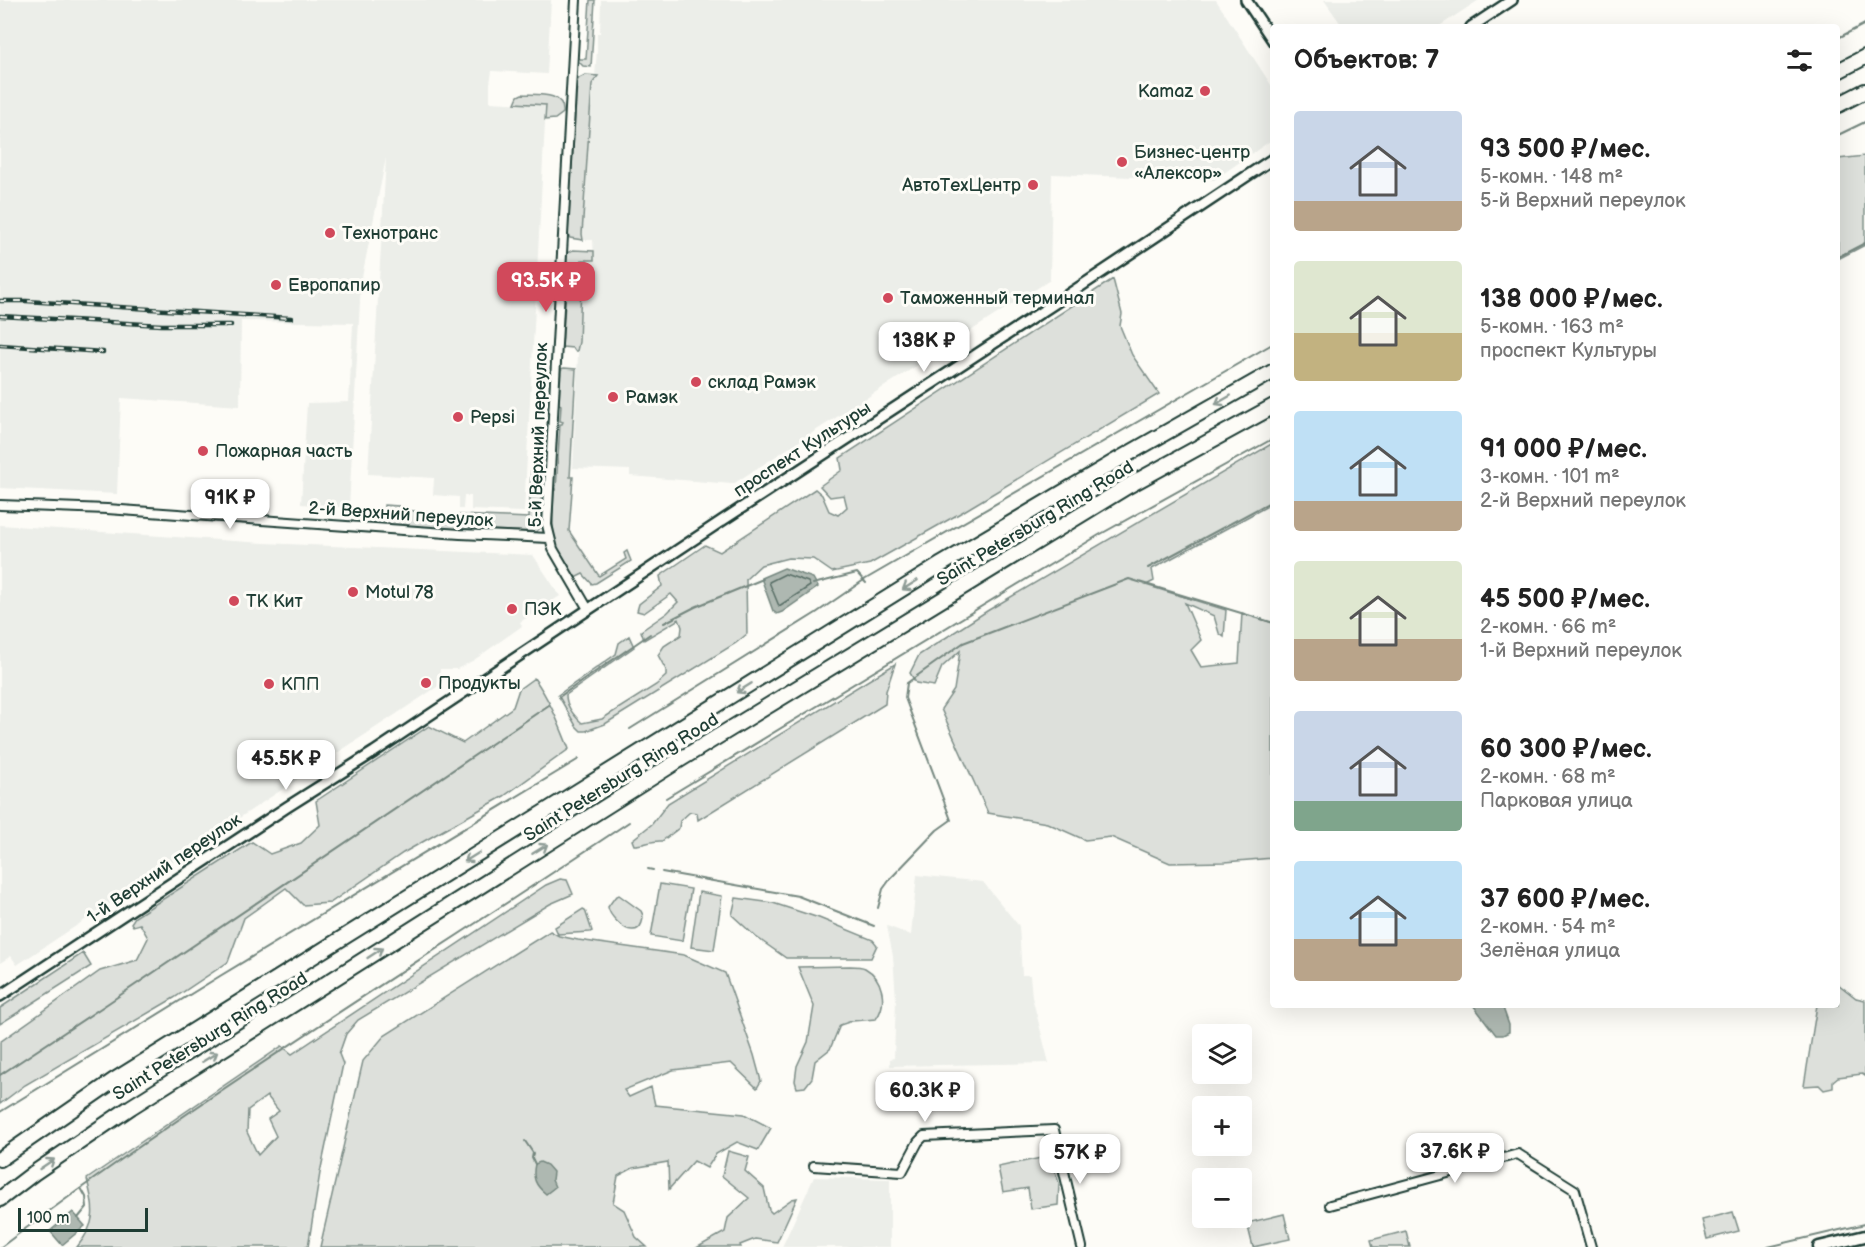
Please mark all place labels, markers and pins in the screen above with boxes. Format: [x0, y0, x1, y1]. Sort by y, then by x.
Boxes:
place label: Kamaz [1138, 81, 1193, 102]
marker: Kamaz [1198, 84, 1212, 98]
place label: Бизнес-центр «Алексор» [1134, 142, 1250, 184]
marker: Бизнес-центр «Алексор» [1115, 155, 1129, 169]
place label: АвтоТехЦентр [901, 175, 1021, 196]
marker: АвтоТехЦентр [1026, 178, 1040, 192]
place label: Технотранс [342, 223, 438, 244]
marker: Технотранс [323, 226, 337, 240]
pin: 93.5K ₽ [491, 262, 601, 313]
place label: Европапир [288, 275, 380, 296]
marker: Европапир [269, 278, 283, 292]
place label: Таможенный терминал [900, 288, 1095, 309]
marker: Таможенный терминал [881, 291, 895, 305]
pin: 138K ₽ [875, 322, 973, 373]
place label: склад Рамэк [708, 372, 816, 393]
marker: склад Рамэк [689, 375, 703, 389]
place label: Рамэк [625, 387, 678, 408]
marker: Рамэк [606, 390, 620, 404]
place label: Pepsi [470, 407, 515, 428]
marker: Pepsi [451, 410, 465, 424]
place label: Пожарная часть [215, 441, 352, 462]
marker: Пожарная часть [196, 444, 210, 458]
pin: 91K ₽ [188, 479, 272, 530]
place label: Motul 78 [365, 582, 434, 603]
marker: Motul 78 [346, 585, 360, 599]
place label: ТК Кит [246, 591, 304, 612]
marker: ТК Кит [227, 594, 241, 608]
place label: ПЭК [524, 599, 562, 620]
marker: ПЭК [505, 602, 519, 616]
place label: Продукты [438, 673, 521, 694]
place label: КПП [281, 674, 320, 695]
marker: Продукты [419, 676, 433, 690]
marker: КПП [262, 677, 276, 691]
pin: 45.5K ₽ [231, 740, 341, 791]
pin: 60.3K ₽ [870, 1072, 980, 1123]
pin: 37.6K ₽ [1400, 1133, 1510, 1184]
pin: 57K ₽ [1038, 1134, 1122, 1185]

